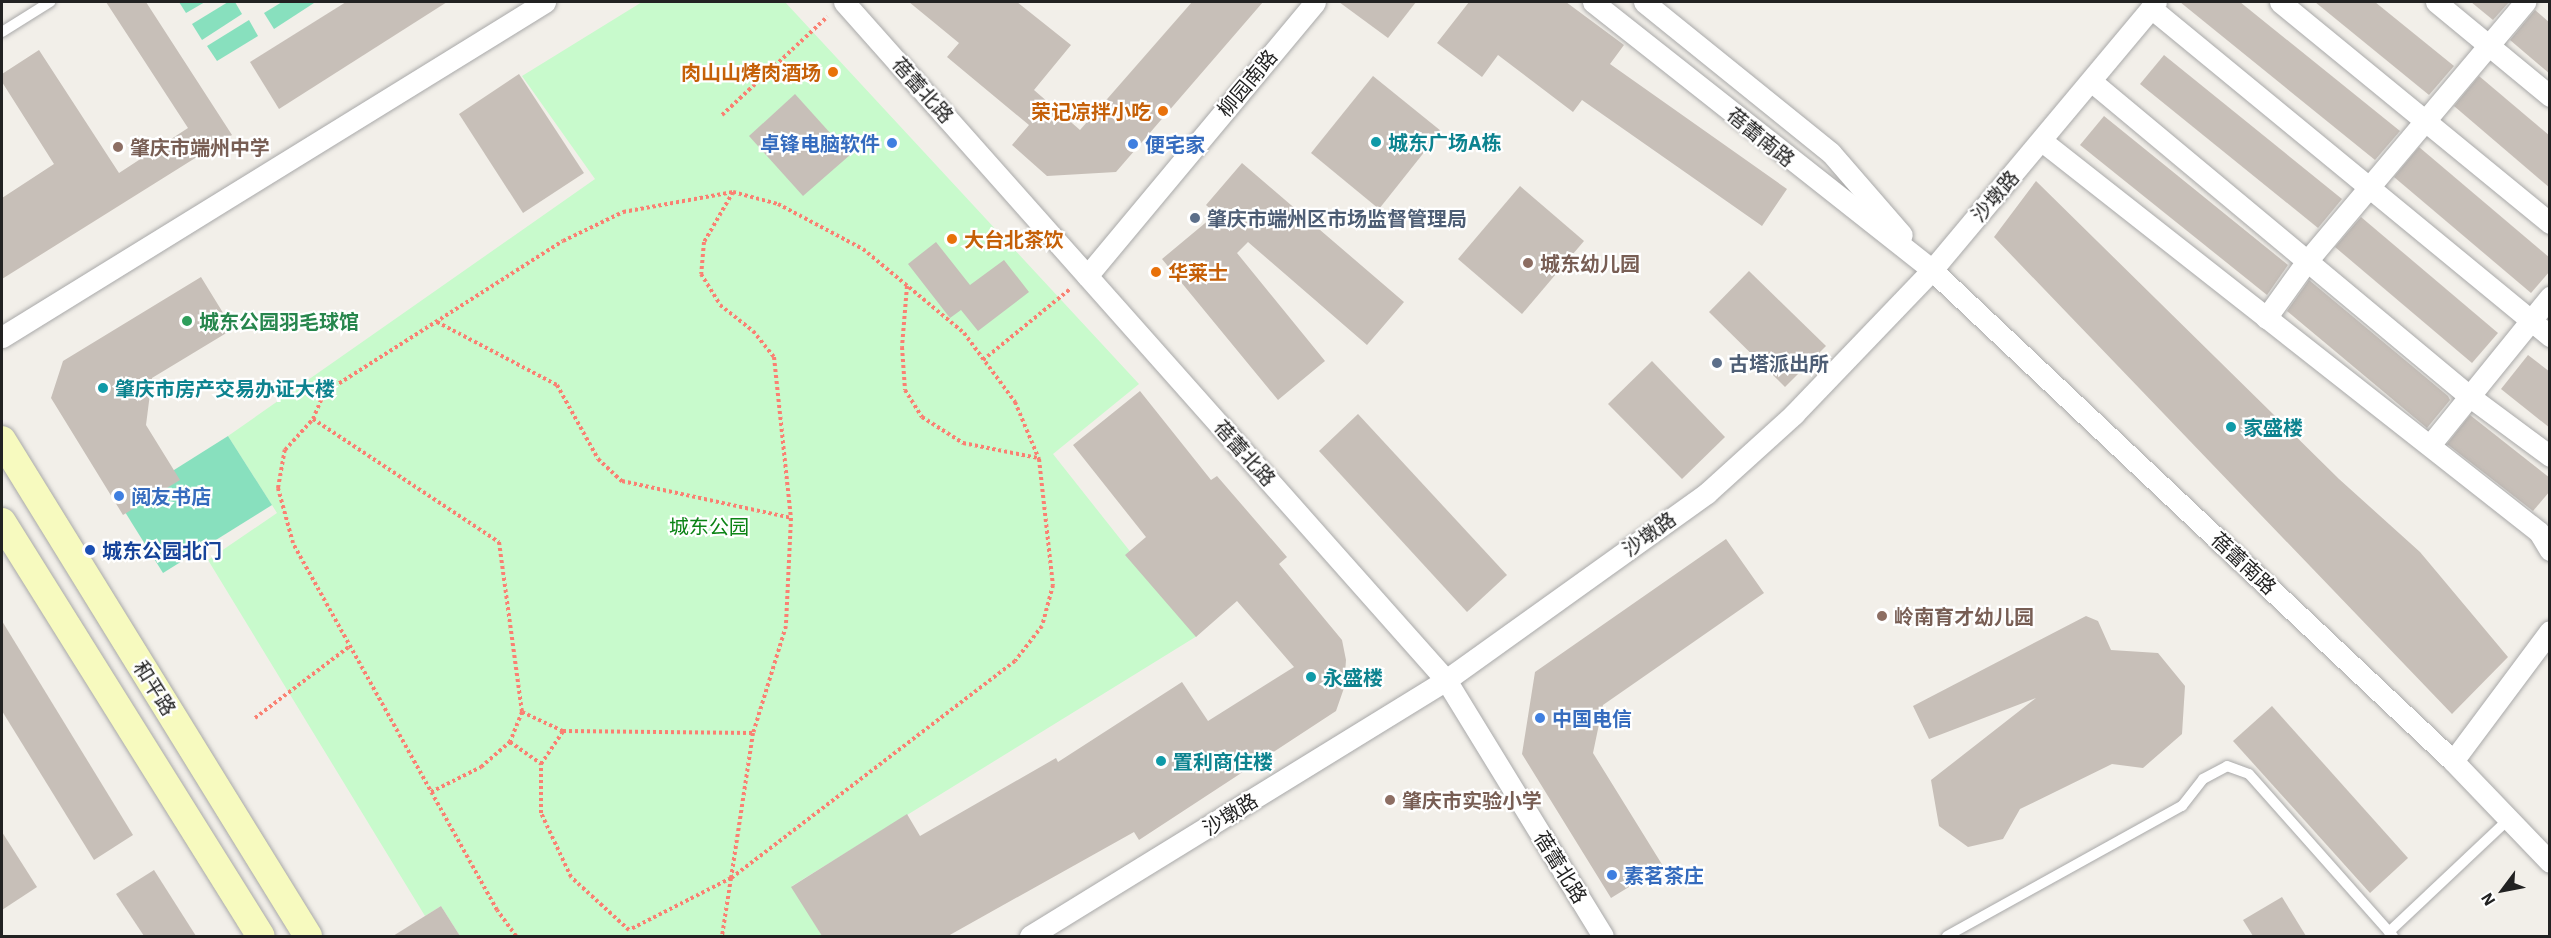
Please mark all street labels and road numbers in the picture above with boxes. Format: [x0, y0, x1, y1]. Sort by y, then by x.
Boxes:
street label: 柳园南路 [1212, 45, 1282, 121]
street label: 蓓蕾北路 [887, 52, 959, 128]
street label: 蓓蕾南路 [1722, 103, 1800, 171]
street label: 沙墩路 [1966, 165, 2024, 227]
street label: 蓓蕾北路 [1209, 415, 1281, 491]
street label: 沙墩路 [1618, 507, 1680, 561]
street label: 蓓蕾南路 [2207, 527, 2281, 599]
street label: 和平路 [129, 656, 181, 720]
street label: 沙墩路 [1198, 788, 1262, 840]
street label: 蓓蕾北路 [1530, 827, 1592, 907]

